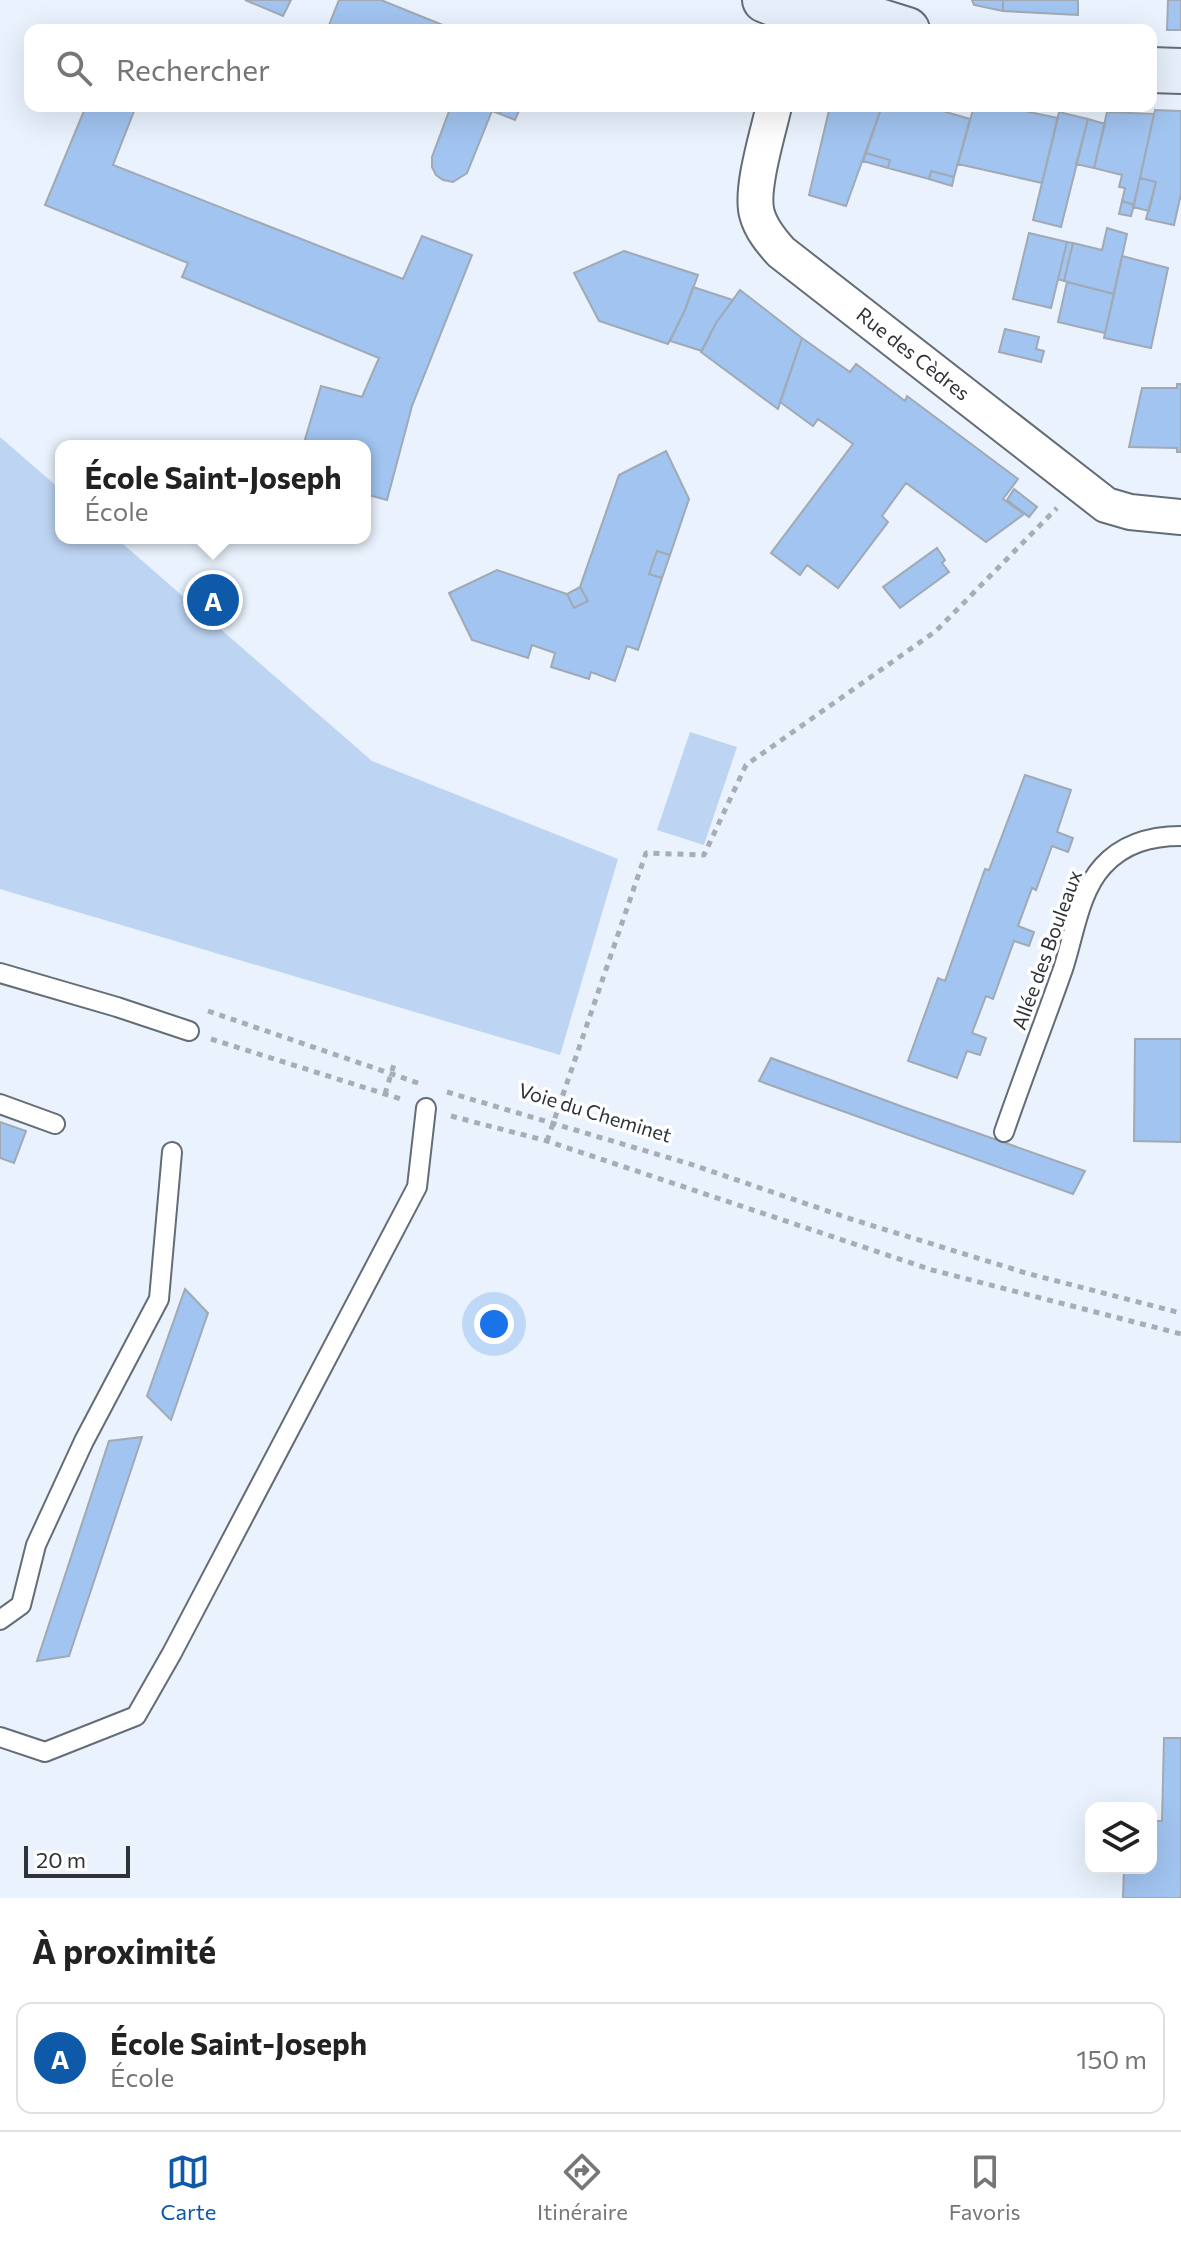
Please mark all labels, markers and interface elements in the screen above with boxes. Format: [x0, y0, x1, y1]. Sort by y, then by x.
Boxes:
search box [24, 24, 1157, 112]
icon: search [52, 46, 96, 90]
text: Rechercher [116, 50, 270, 87]
street label: Rue des Cèdres [852, 302, 975, 405]
popup [55, 440, 371, 544]
text: École Saint-Joseph [84, 458, 342, 495]
text: École [84, 495, 149, 526]
pin: A [187, 570, 239, 630]
street label: Allée des Bouleaux [1006, 866, 1086, 1033]
street label: Voie du Cheminet [516, 1077, 675, 1147]
your location [474, 1304, 514, 1344]
map controls [1085, 1802, 1157, 1874]
button: layers [1085, 1802, 1157, 1874]
scale bar [24, 1842, 130, 1878]
text: 20 m [36, 1846, 86, 1873]
text: À proximité [32, 1929, 216, 1971]
text: École Saint-Joseph [110, 2024, 367, 2061]
text: A [51, 2043, 69, 2074]
text: 150 m [1076, 2043, 1147, 2074]
text: École [110, 2061, 174, 2092]
tab: Carte [160, 2150, 216, 2225]
tab: Itinéraire [537, 2150, 628, 2225]
tab: Favoris [949, 2150, 1021, 2225]

